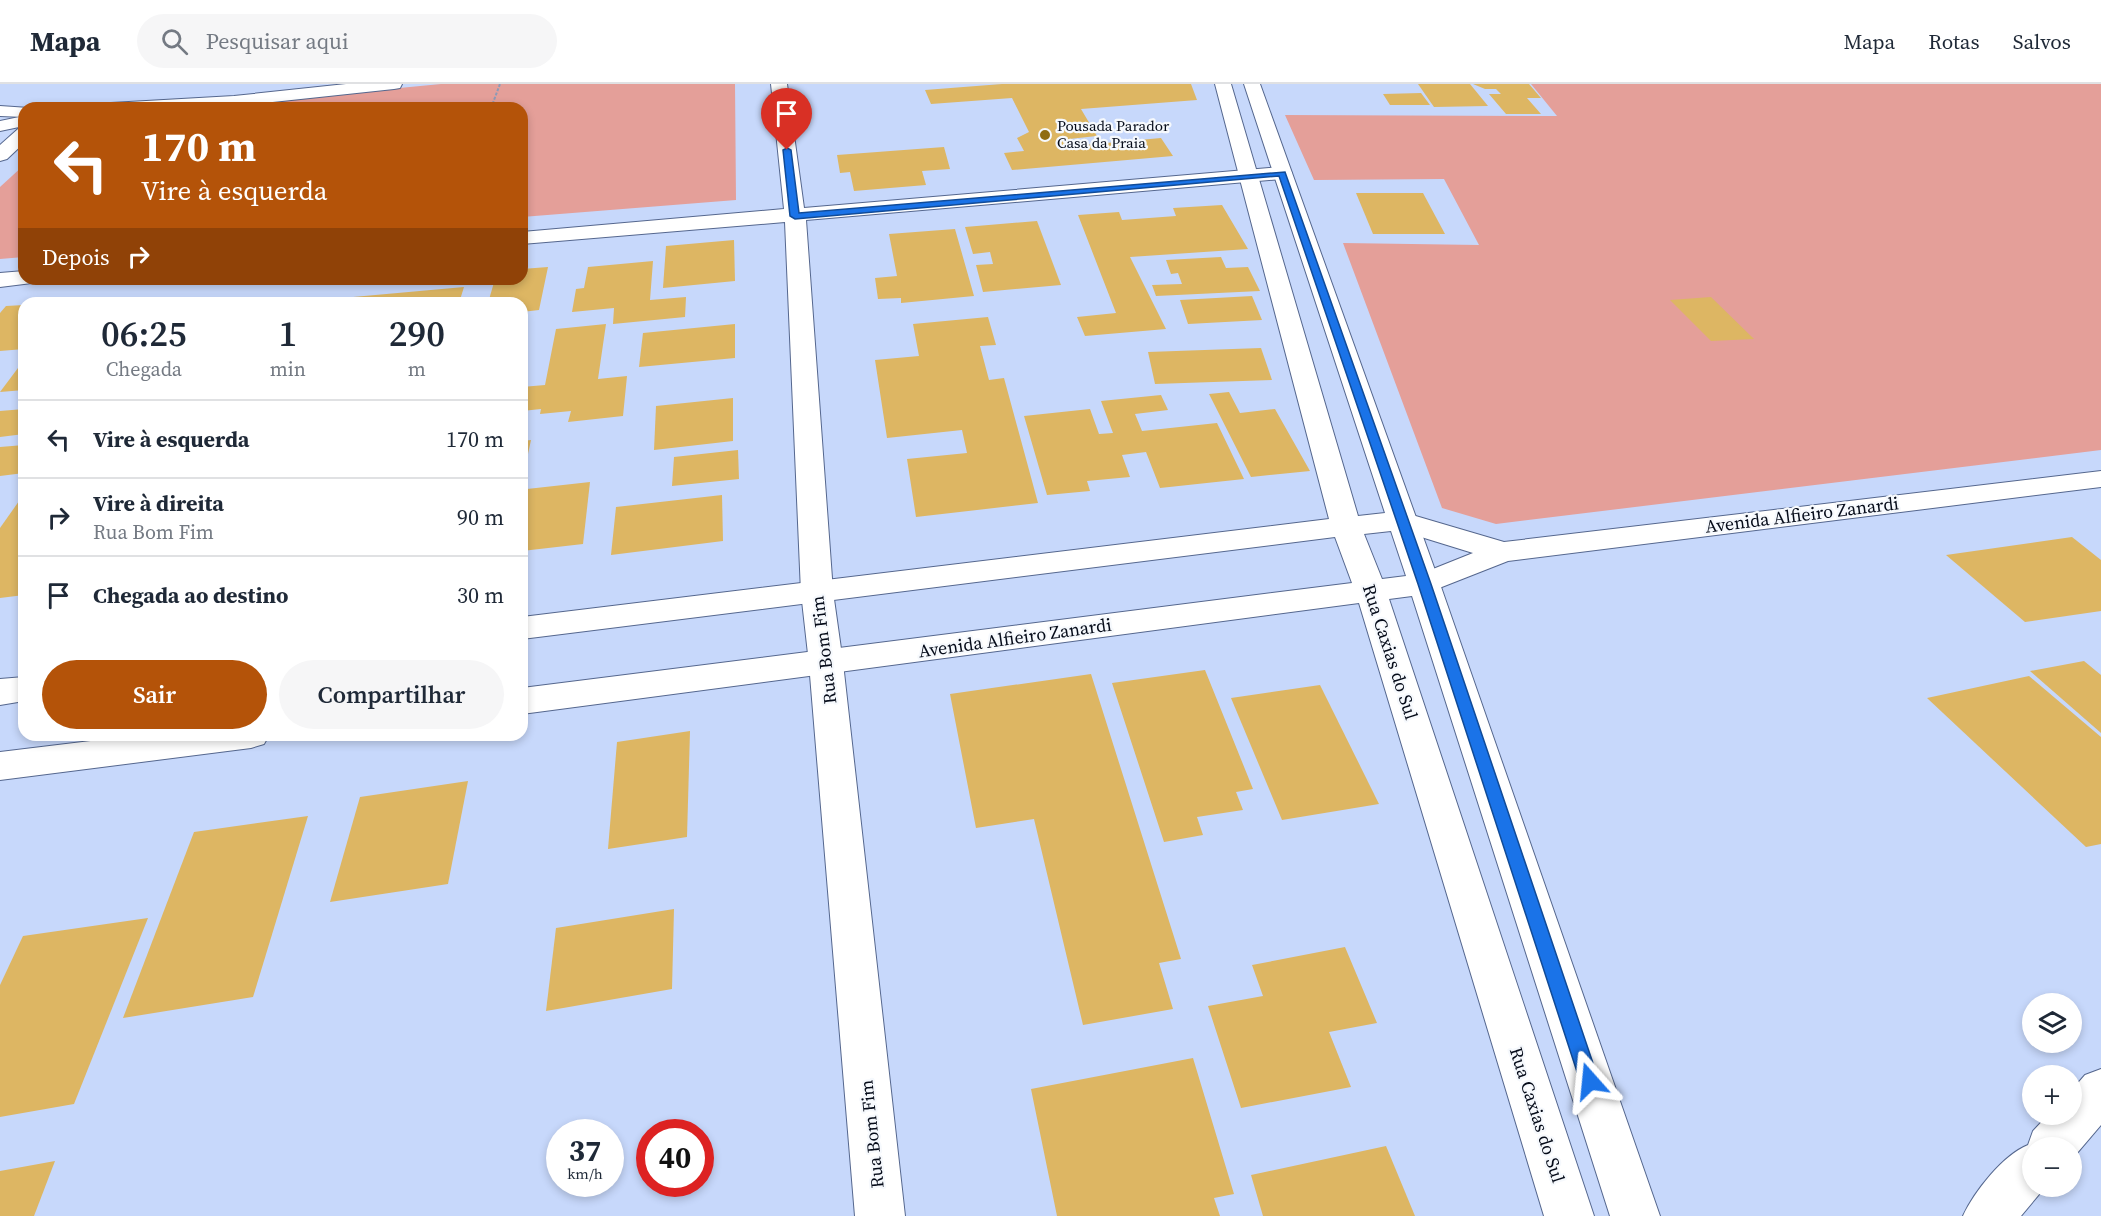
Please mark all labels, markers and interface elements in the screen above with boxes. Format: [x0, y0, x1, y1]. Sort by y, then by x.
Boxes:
search box [137, 14, 557, 68]
text: Mapa [30, 22, 101, 60]
icon: search [158, 25, 191, 58]
text: Pesquisar aqui [206, 26, 348, 56]
text: Mapa [1844, 27, 1895, 56]
text: Rotas [1928, 27, 1980, 56]
text: Salvos [2013, 27, 2071, 56]
pin [761, 88, 812, 150]
icon: arrive [770, 97, 803, 130]
place label: Pousada Parador Casa da Praia [1057, 115, 1170, 153]
text: 170 m [141, 117, 256, 175]
icon: left [42, 126, 120, 204]
marker: Pousada Parador Casa da Praia [1038, 128, 1052, 142]
text: Vire à esquerda [141, 172, 327, 209]
icon: right [122, 240, 155, 273]
text: Depois [42, 242, 110, 272]
text: 06:25 [101, 309, 187, 358]
text: 1 [278, 309, 297, 358]
text: 290 [389, 309, 445, 358]
text: Chegada [106, 355, 182, 383]
text: min [270, 355, 306, 383]
text: m [408, 355, 426, 383]
icon: left [42, 423, 75, 456]
text: Vire à esquerda [93, 424, 249, 454]
text: 170 m [446, 424, 504, 454]
text: Vire à direita [93, 488, 224, 518]
street label: Avenida Alfieiro Zanardi [1704, 490, 1900, 539]
icon: right [42, 501, 75, 534]
text: 90 m [457, 502, 504, 532]
text: Rua Bom Fim [93, 518, 214, 546]
icon: arrive [42, 579, 75, 612]
text: Chegada ao destino [93, 580, 288, 610]
text: 30 m [457, 580, 504, 610]
street label: Rua Caxias do Sul [1357, 581, 1424, 723]
street label: Rua Bom Fim [804, 595, 843, 706]
street label: Avenida Alfieiro Zanardi [917, 612, 1113, 663]
button: Sair [42, 660, 267, 729]
button: Compartilhar [279, 660, 504, 729]
map controls [2022, 993, 2082, 1197]
button: layers [2022, 993, 2082, 1053]
street label: Rua Caxias do Sul [1504, 1044, 1571, 1186]
position arrow [1558, 1049, 1622, 1113]
button: + [2022, 1065, 2082, 1125]
street label: Rua Bom Fim [853, 1079, 890, 1189]
speed limit sign: 40 [636, 1119, 714, 1197]
text: 37 [569, 1130, 601, 1171]
button: − [2022, 1137, 2082, 1197]
text: km/h [567, 1163, 603, 1184]

